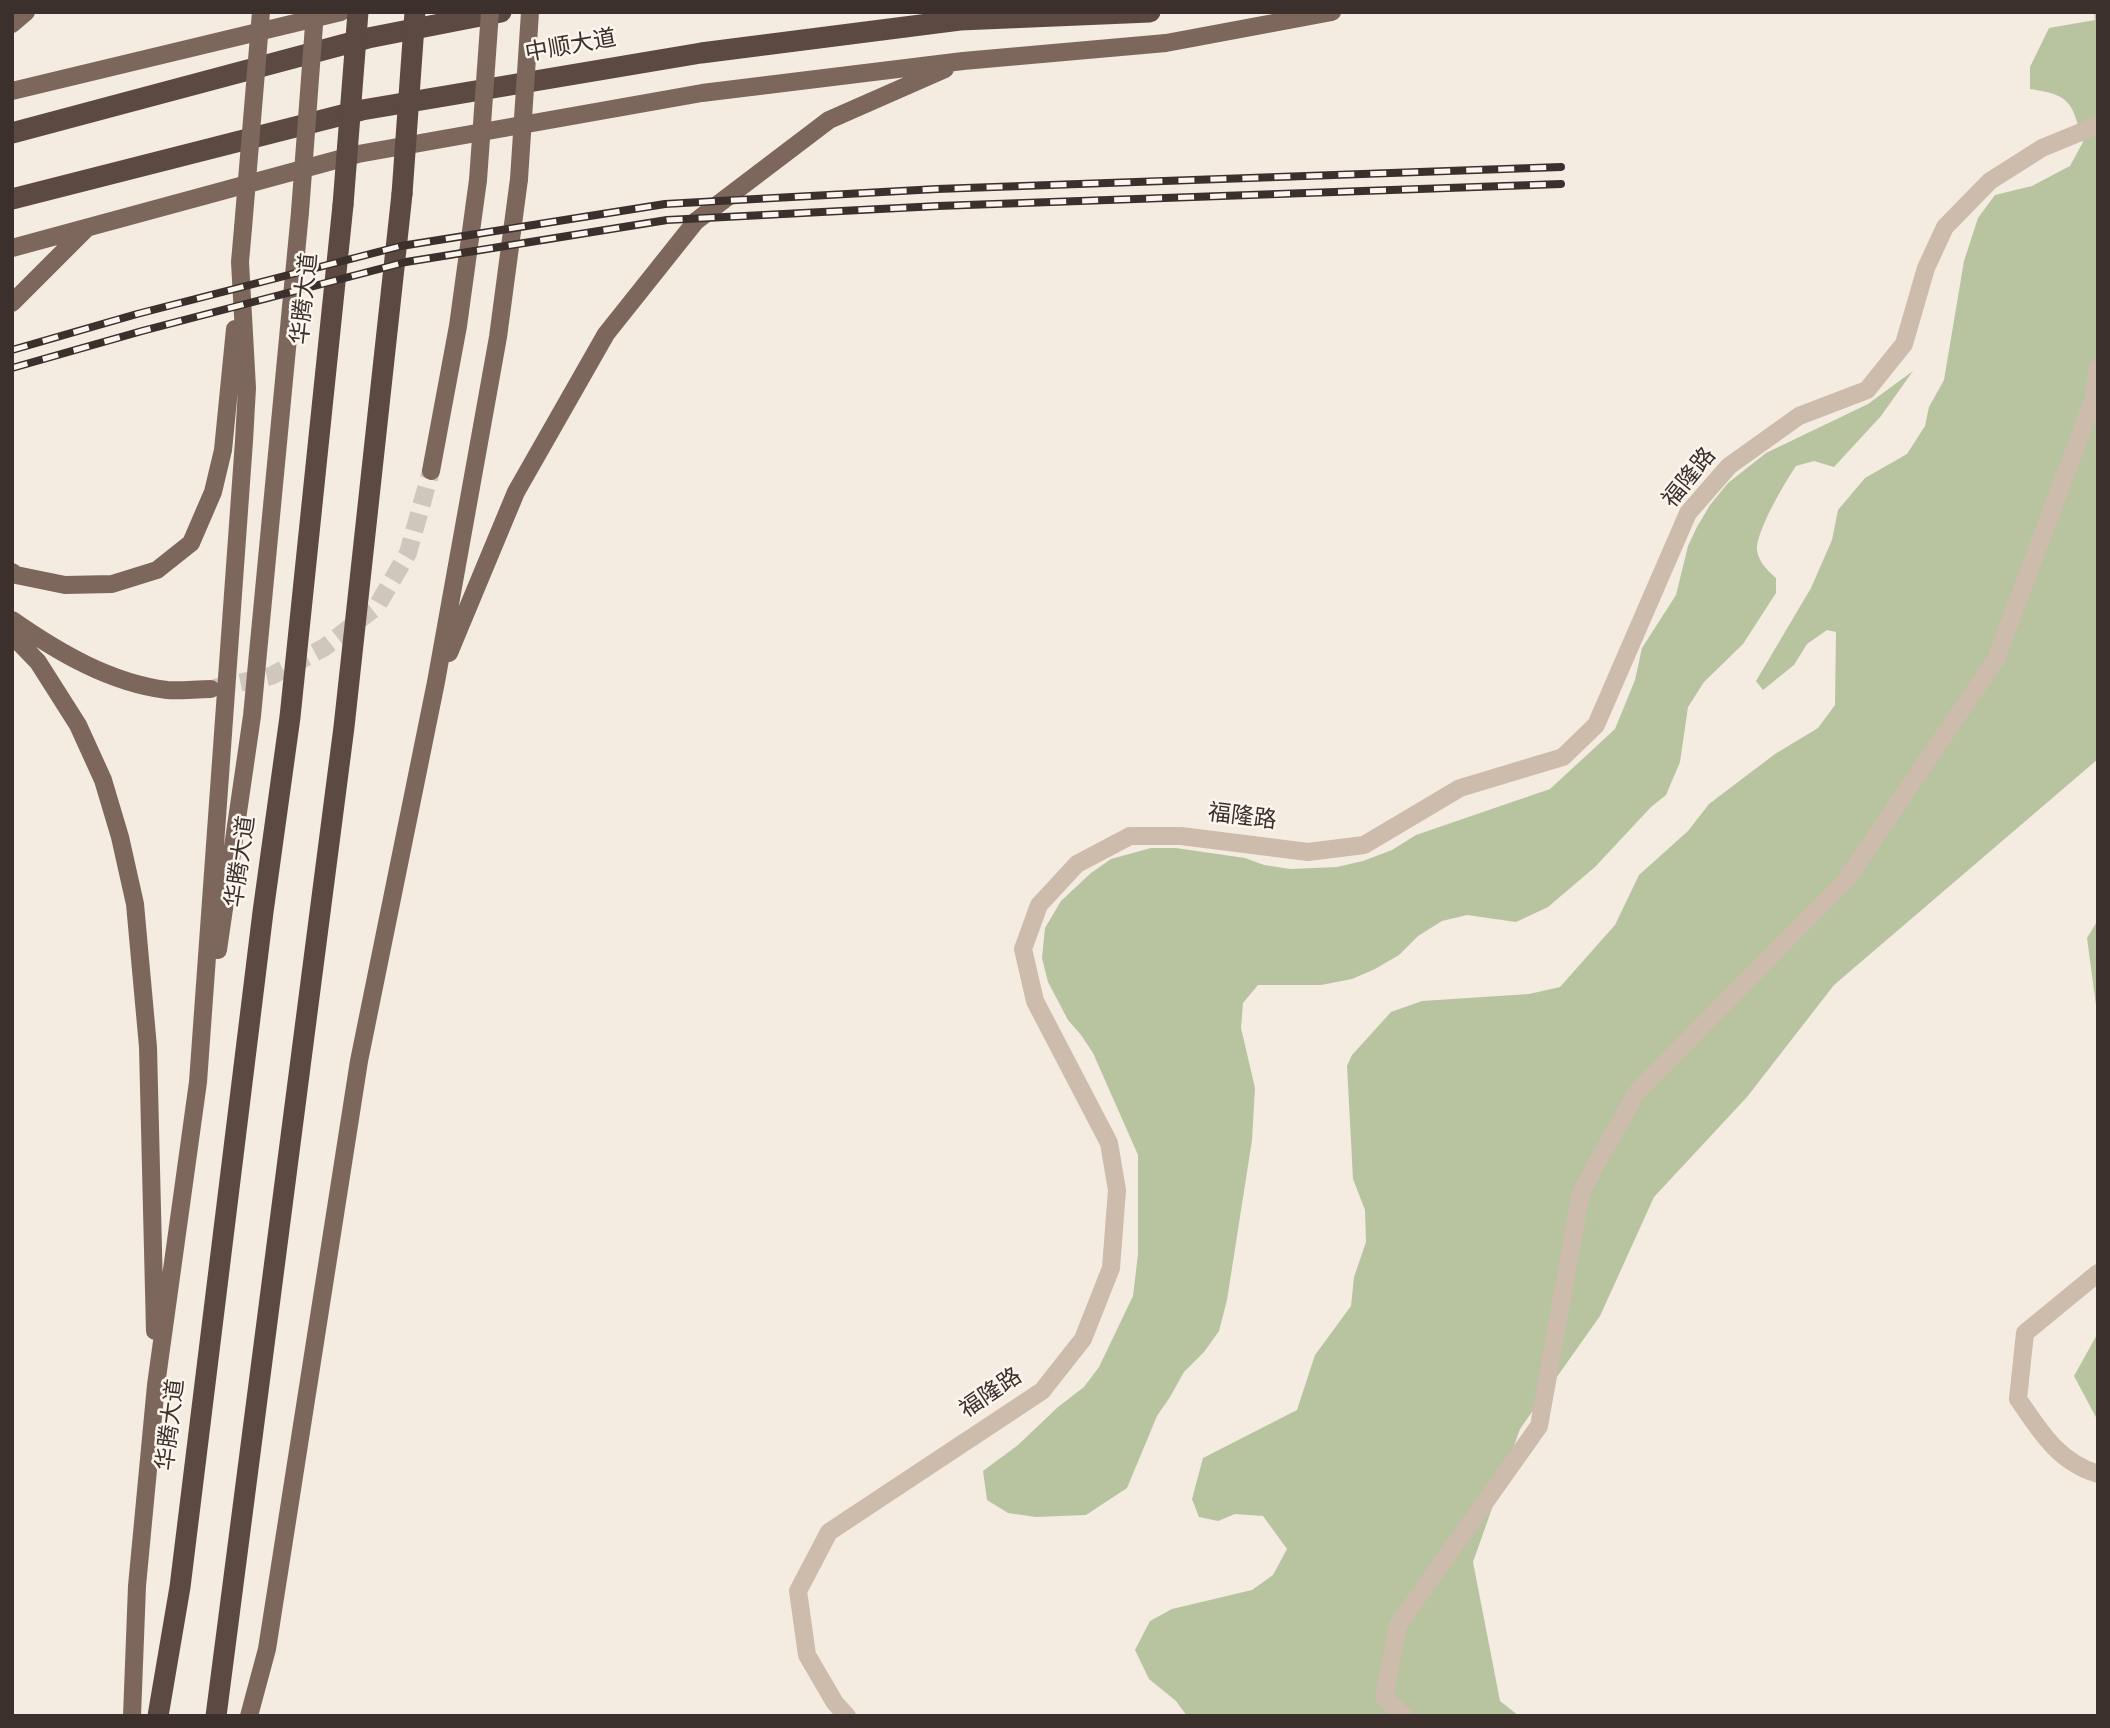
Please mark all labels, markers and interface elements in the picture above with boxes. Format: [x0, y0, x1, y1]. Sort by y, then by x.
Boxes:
street label: 中顺大道 [523, 26, 619, 70]
street label: 华腾大道 [288, 252, 326, 346]
street label: 福隆路 [1659, 444, 1723, 514]
street label: 福隆路 [1206, 801, 1278, 837]
street label: 华腾大道 [223, 815, 263, 909]
street label: 福隆路 [956, 1364, 1028, 1426]
street label: 华腾大道 [154, 1378, 192, 1472]

